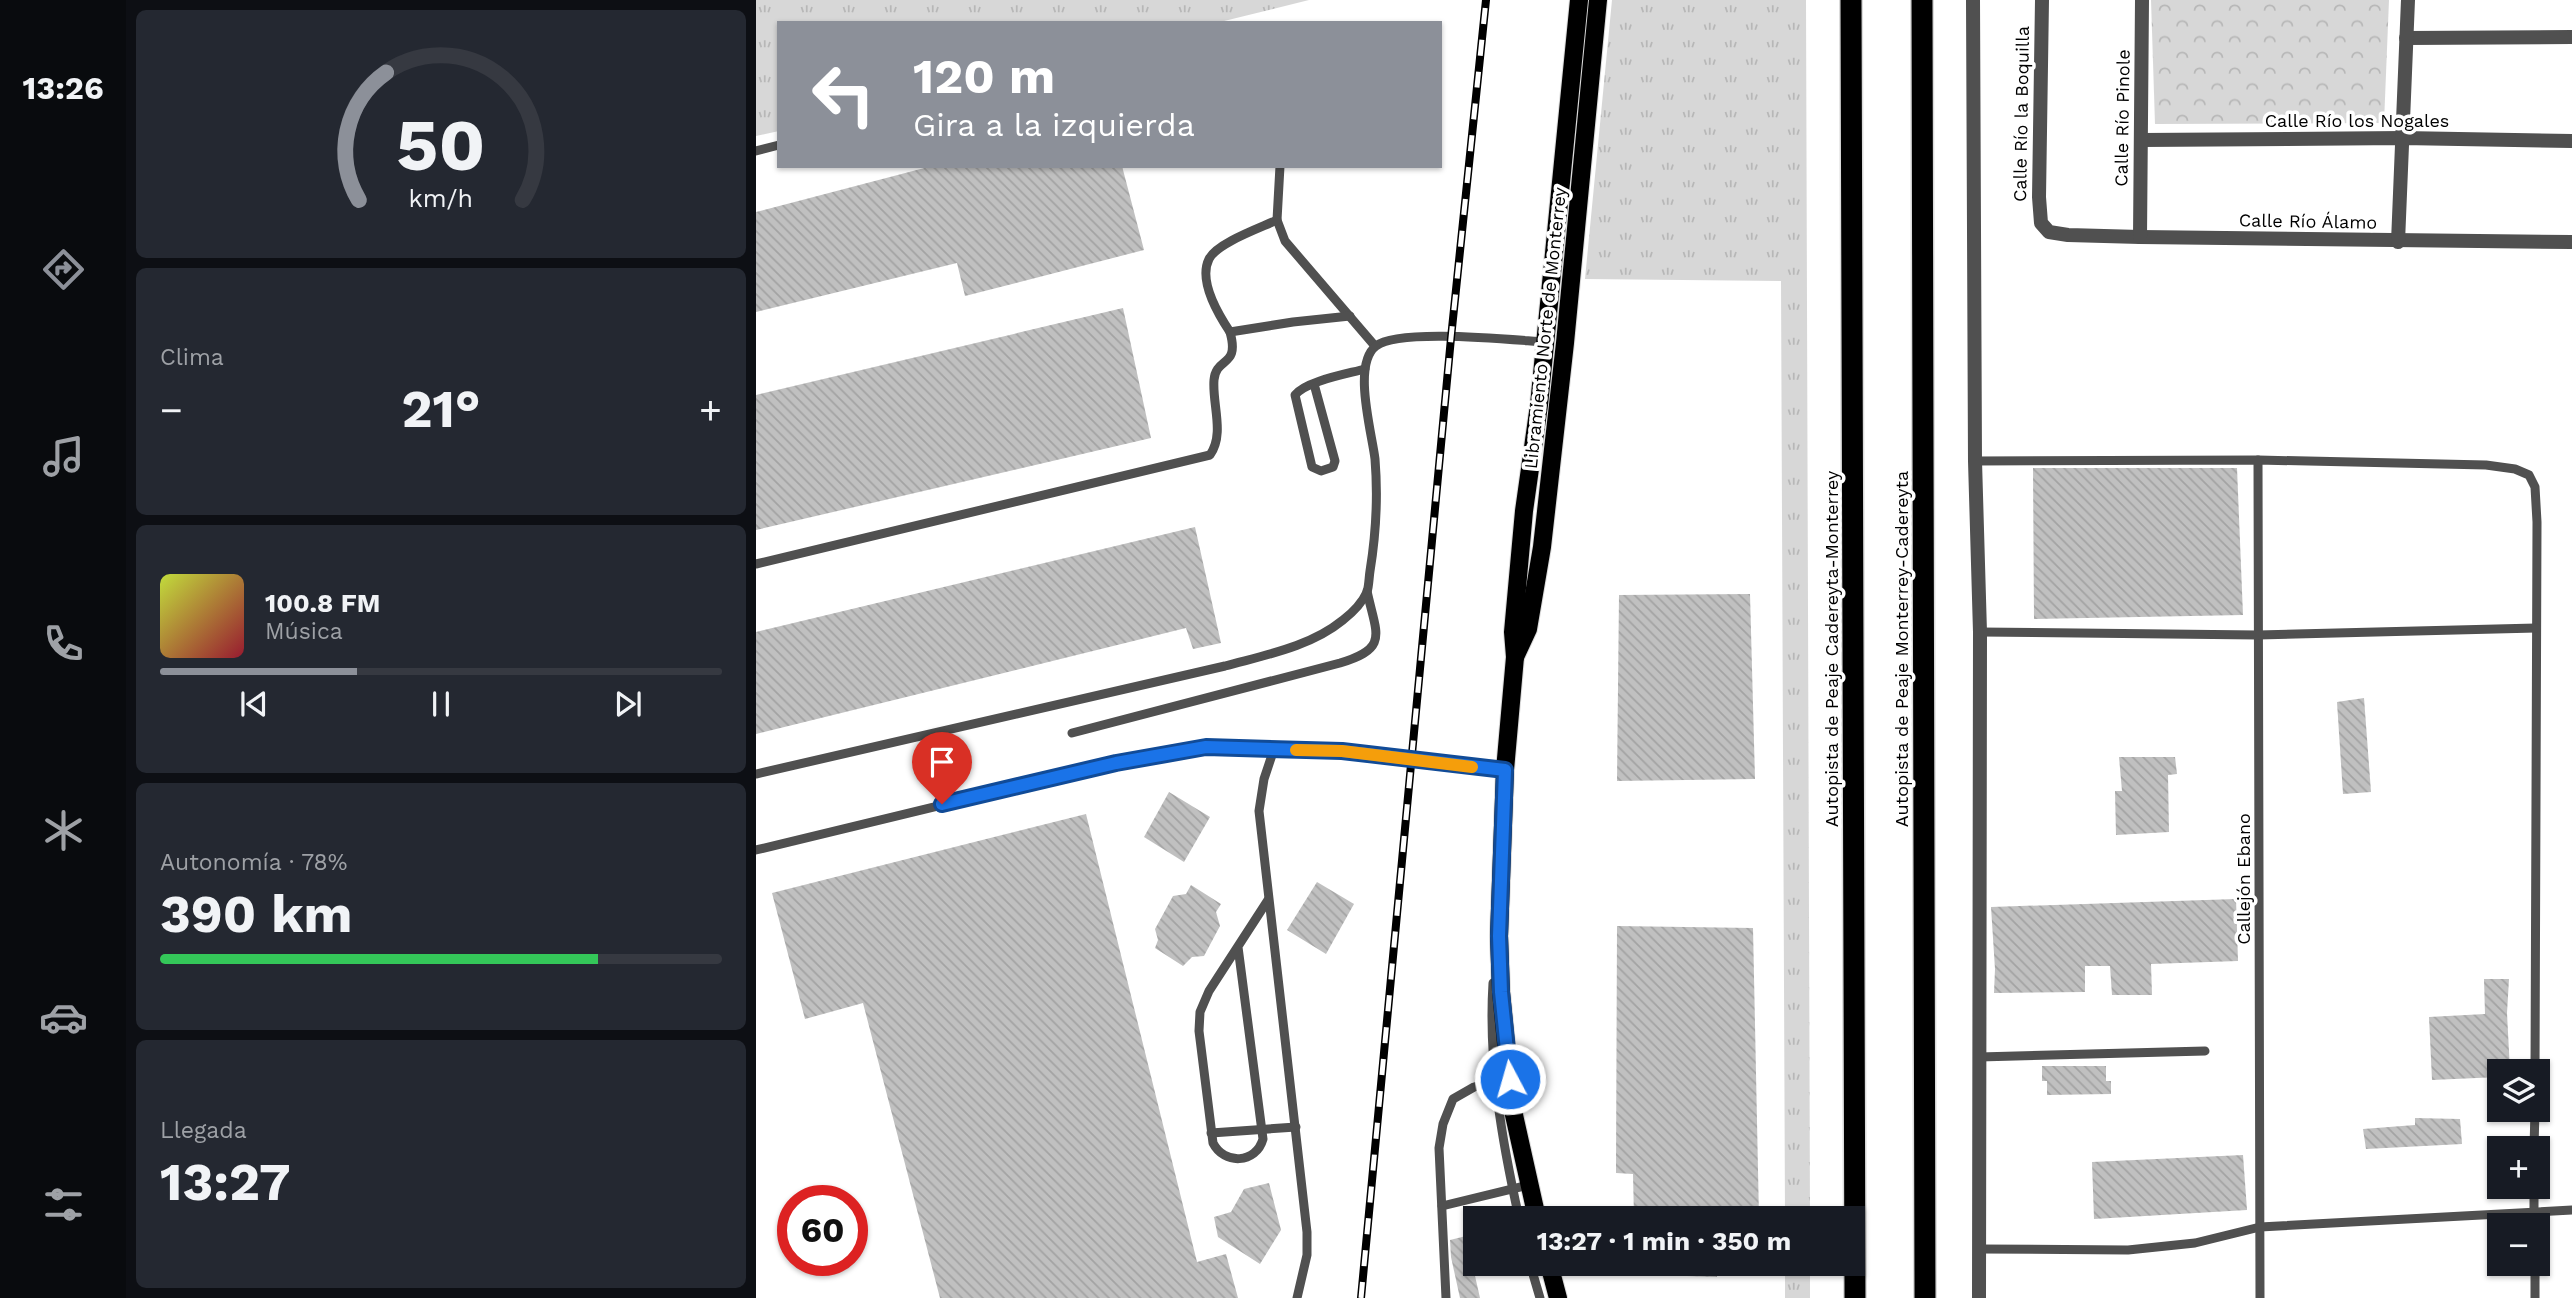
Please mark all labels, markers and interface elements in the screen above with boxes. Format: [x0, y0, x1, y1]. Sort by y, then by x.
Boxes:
street label: Calle Río la Boquilla [2009, 26, 2033, 202]
text: 120 m [913, 47, 1055, 105]
icon: left [798, 49, 889, 140]
street label: Calle Río Pinole [2110, 49, 2134, 187]
text: 13:26 [22, 69, 104, 107]
text: 50 [396, 102, 486, 188]
text: Gira a la izquierda [913, 106, 1195, 144]
street label: Calle Río los Nogales [2265, 110, 2449, 131]
text: km/h [409, 184, 473, 213]
street label: Libramiento Norte de Monterrey [1520, 185, 1570, 470]
street label: Calle Río Álamo [2239, 209, 2377, 233]
icon: directions [39, 245, 88, 294]
text: Clima [160, 344, 224, 371]
text: 21° [401, 379, 481, 440]
text: − [160, 388, 183, 432]
text: + [699, 388, 722, 432]
icon: music [39, 432, 88, 481]
street label: Autopista de Peaje Cadereyta-Monterrey [1821, 470, 1842, 827]
street label: Autopista de Peaje Monterrey-Cadereyta [1891, 471, 1912, 827]
text: 100.8 FM [265, 588, 380, 618]
text: Música [265, 618, 343, 645]
icon: phone [39, 619, 88, 668]
icon: previous [235, 685, 273, 723]
icon: pause [422, 685, 460, 723]
icon: next [609, 685, 647, 723]
pin [912, 732, 972, 804]
icon: arrive [923, 743, 961, 781]
icon: climate [39, 806, 88, 855]
street label: Callejón Ebano [2233, 813, 2254, 945]
text: Autonomía · 78% [160, 849, 347, 876]
text: 390 km [160, 884, 353, 945]
icon: car [39, 993, 88, 1042]
position arrow [1473, 1042, 1547, 1116]
map controls [2487, 1059, 2550, 1276]
button: layers [2487, 1059, 2550, 1122]
text: Llegada [160, 1117, 247, 1144]
button: + [2487, 1136, 2550, 1199]
text: 13:27 [160, 1152, 291, 1213]
icon: filters [39, 1180, 88, 1229]
speed limit sign: 60 [777, 1185, 868, 1276]
button: − [2487, 1213, 2550, 1276]
text: 13:27 · 1 min · 350 m [1537, 1226, 1791, 1256]

